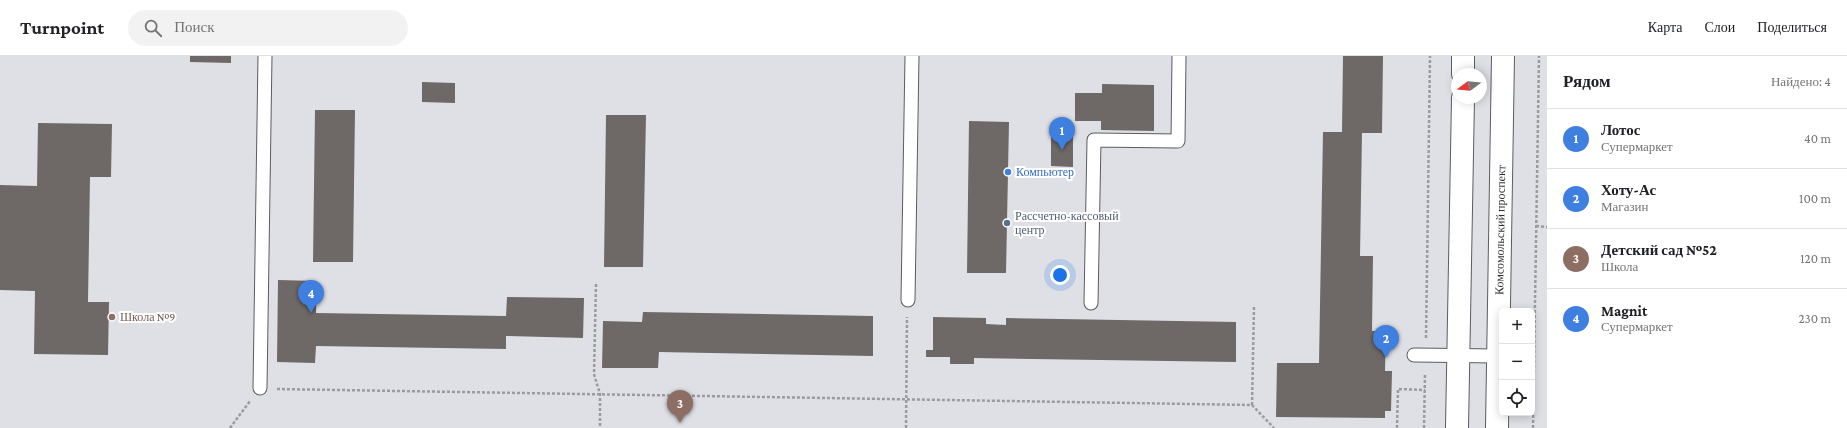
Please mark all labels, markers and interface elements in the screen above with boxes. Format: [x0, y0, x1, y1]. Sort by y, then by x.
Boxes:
search box [128, 10, 408, 46]
text: Turnpoint [20, 17, 104, 38]
icon: search [142, 17, 164, 39]
text: Поиск [174, 19, 215, 35]
text: Карта [1648, 19, 1682, 35]
text: Слои [1704, 19, 1735, 35]
text: Поделиться [1757, 19, 1827, 35]
north arrow [1451, 68, 1487, 104]
text: Рядом [1563, 72, 1611, 91]
text: Найдено: 4 [1771, 74, 1831, 89]
pin: 1 [1049, 117, 1075, 150]
text: Лотос [1601, 122, 1640, 138]
text: 1 [1574, 131, 1578, 146]
text: 40 m [1804, 131, 1831, 146]
text: Супермаркет [1601, 139, 1673, 154]
street label: Комсомольский проспект [1492, 164, 1508, 295]
place label: Компьютер [1016, 165, 1074, 179]
marker: Компьютер [1003, 167, 1013, 177]
text: Хоту-Ас [1601, 182, 1656, 198]
text: 2 [1573, 191, 1579, 206]
text: 100 m [1799, 191, 1831, 206]
text: Магазин [1601, 199, 1648, 214]
place label: Рассчетно-кассовый центр [1015, 209, 1119, 237]
marker: Рассчетно-кассовый центр [1002, 218, 1012, 228]
text: Детский сад №52 [1601, 242, 1717, 258]
text: 3 [1573, 251, 1579, 266]
text: 120 m [1800, 251, 1831, 266]
text: Школа [1601, 259, 1638, 274]
your location [1050, 265, 1070, 285]
pin: 4 [298, 280, 324, 313]
text: Magnit [1601, 303, 1647, 319]
map controls [1499, 308, 1535, 416]
button: + [1499, 308, 1535, 344]
place label: Школа №9 [120, 310, 175, 324]
text: 4 [1572, 311, 1580, 326]
text: 230 m [1798, 311, 1831, 326]
marker: Школа №9 [107, 312, 117, 322]
text: Супермаркет [1601, 319, 1673, 334]
pin: 2 [1373, 325, 1399, 358]
button: − [1499, 344, 1535, 380]
button: locate [1499, 380, 1535, 416]
pin: 3 [667, 390, 693, 423]

